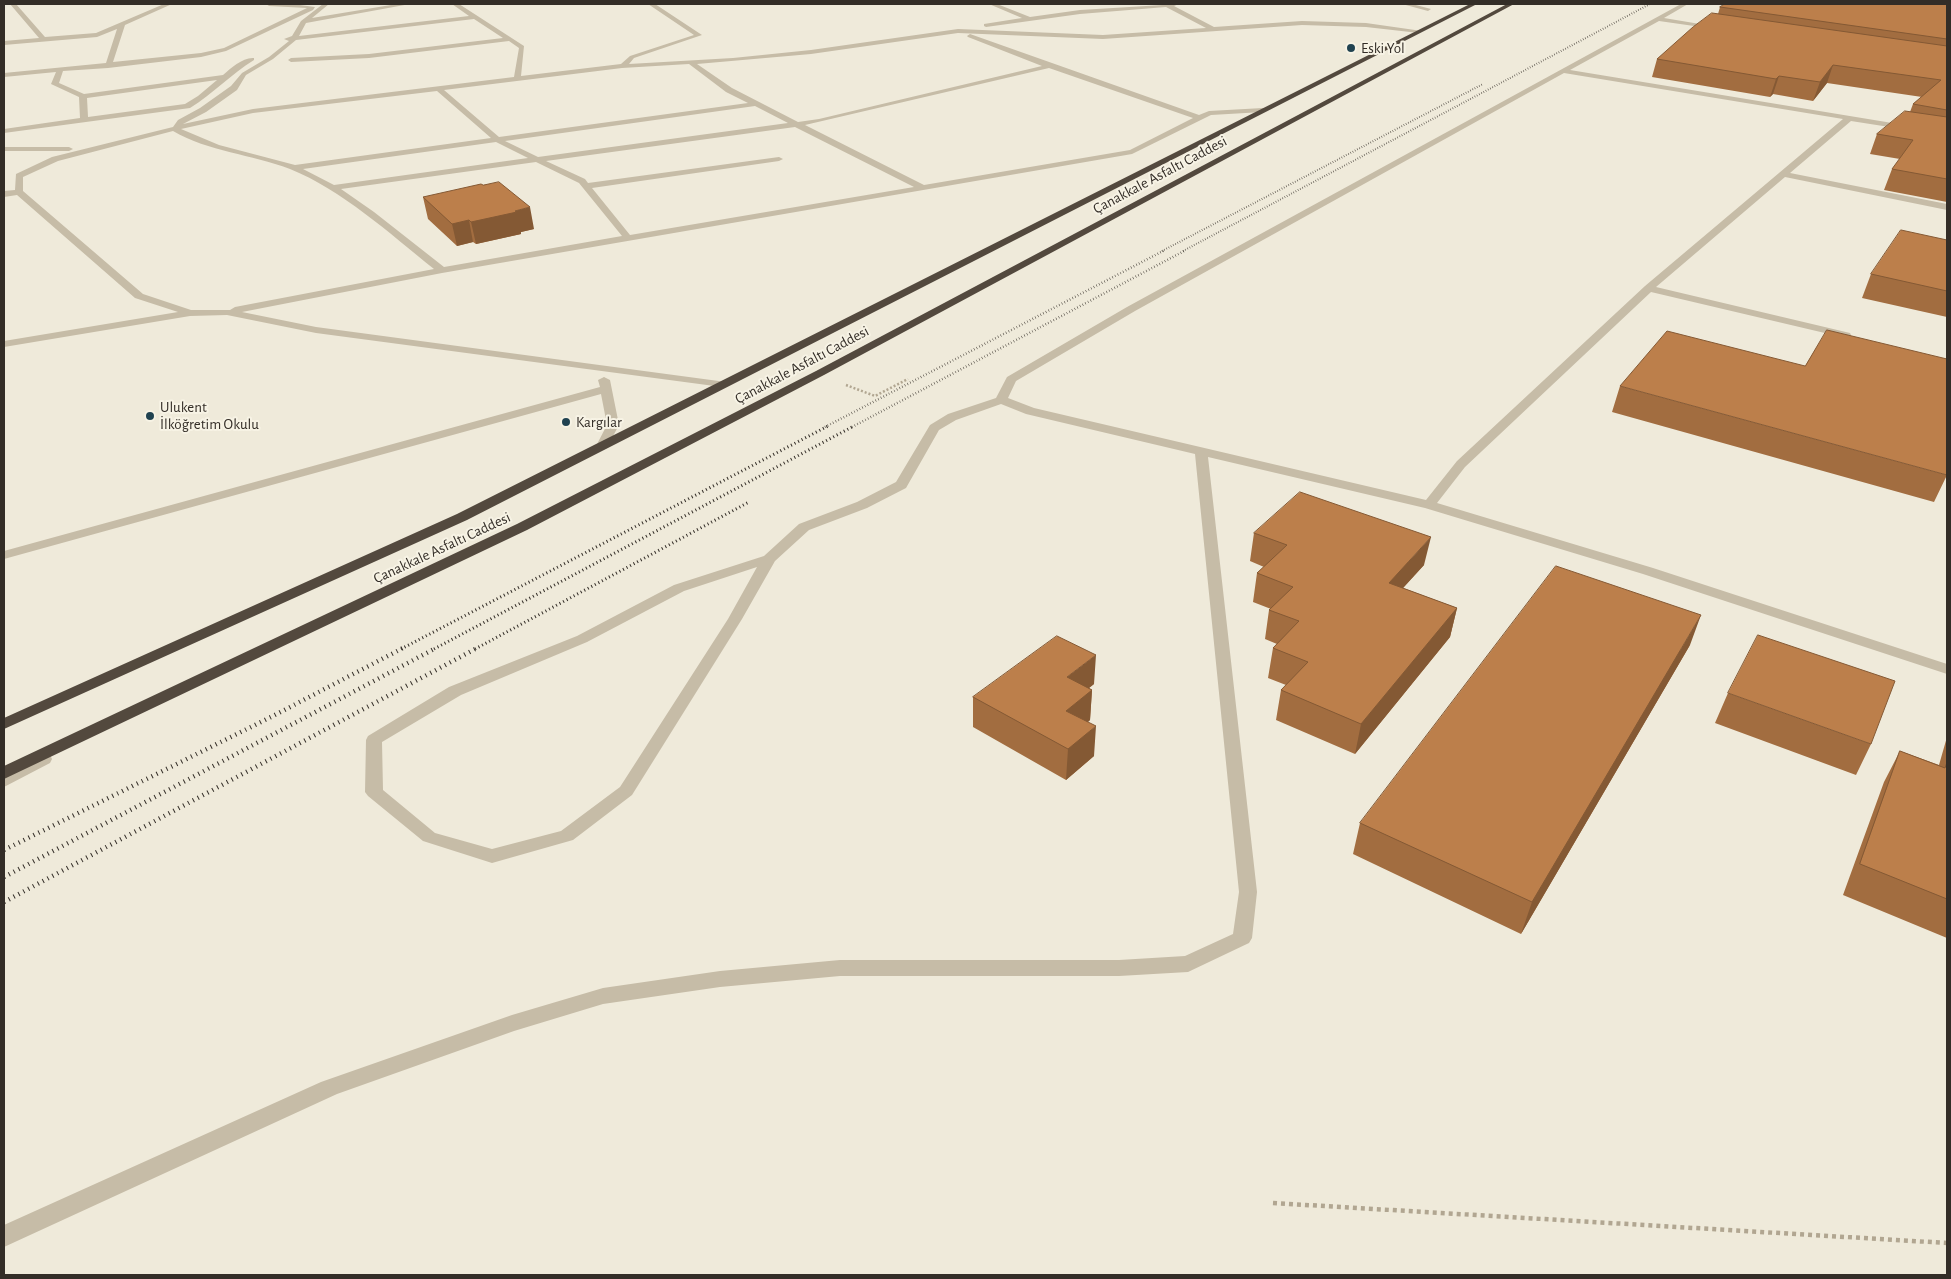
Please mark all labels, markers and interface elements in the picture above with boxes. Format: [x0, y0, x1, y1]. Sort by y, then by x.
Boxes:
place label: Eski Yol [1361, 39, 1405, 57]
marker: Eski Yol [1345, 42, 1357, 54]
street label: Çanakkale Asfaltı Caddesi [1090, 132, 1230, 218]
street label: Çanakkale Asfaltı Caddesi [732, 322, 872, 408]
place label: Ulukent İlköğretim Okulu [160, 398, 259, 433]
marker: Ulukent İlköğretim Okulu [144, 410, 156, 422]
place label: Kargılar [576, 413, 622, 431]
marker: Kargılar [560, 416, 572, 428]
street label: Çanakkale Asfaltı Caddesi [371, 508, 513, 588]

